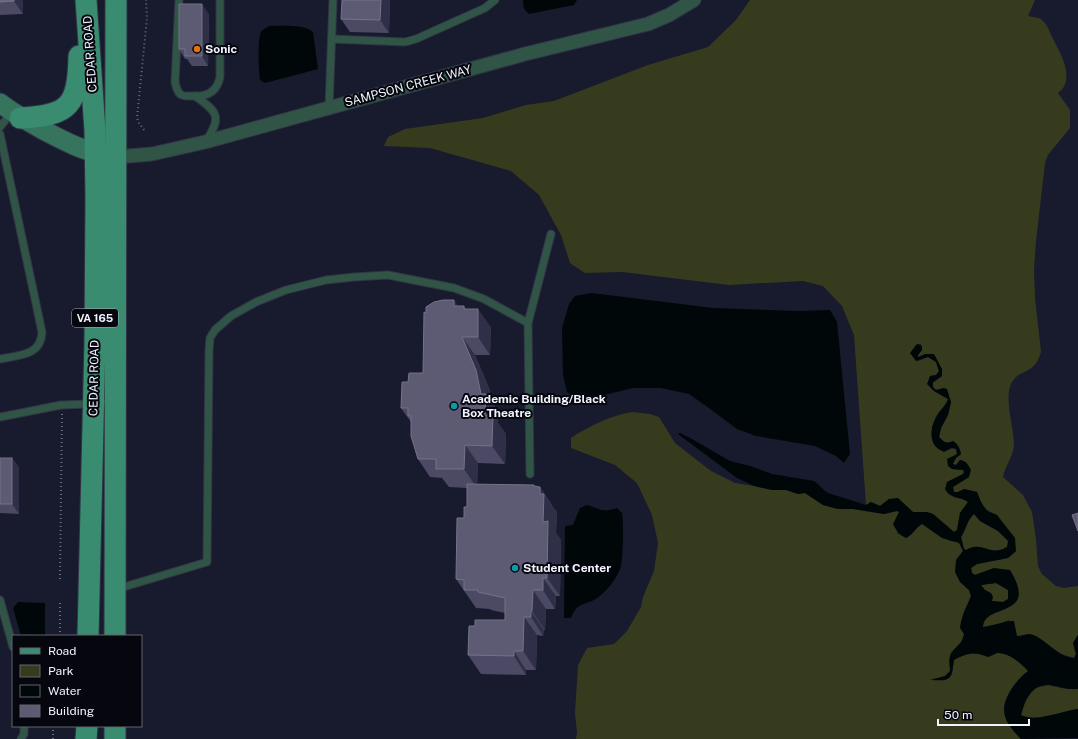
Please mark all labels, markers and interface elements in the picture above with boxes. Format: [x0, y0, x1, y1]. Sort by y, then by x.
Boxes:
street label: CEDAR ROAD [80, 15, 100, 93]
place label: Sonic [205, 42, 237, 56]
marker: Sonic [192, 44, 202, 54]
street label: SAMPSON CREEK WAY [343, 62, 474, 110]
road number: VA 165 [72, 309, 118, 327]
street label: CEDAR ROAD [86, 340, 102, 416]
place label: Academic Building/Black Box Theatre [462, 392, 606, 420]
marker: Academic Building/Black Box Theatre [449, 401, 459, 411]
place label: Student Center [523, 561, 611, 575]
marker: Student Center [510, 563, 520, 573]
legend [12, 635, 142, 727]
text: Road [48, 644, 76, 658]
text: Park [48, 664, 74, 678]
text: Water [48, 684, 82, 698]
scale bar [938, 701, 1029, 727]
text: Building [48, 704, 94, 718]
text: 50 m [944, 708, 972, 722]

